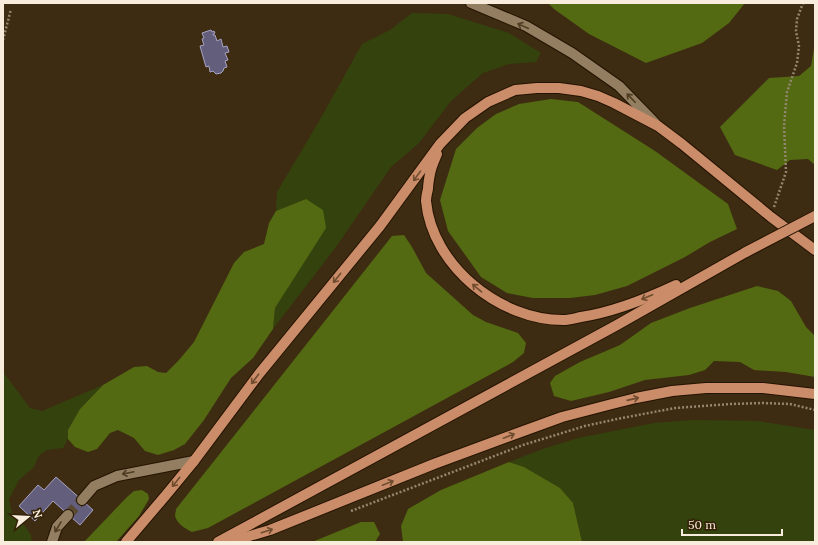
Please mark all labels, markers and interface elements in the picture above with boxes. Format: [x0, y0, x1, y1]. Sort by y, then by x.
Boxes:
one-way arrow [518, 22, 530, 29]
one-way arrow [626, 93, 636, 103]
one-way arrow [413, 170, 421, 181]
one-way arrow [333, 273, 342, 284]
one-way arrow [472, 283, 483, 292]
one-way arrow [642, 294, 654, 301]
one-way arrow [251, 374, 259, 385]
one-way arrow [626, 395, 639, 402]
one-way arrow [502, 431, 514, 439]
one-way arrow [122, 470, 135, 478]
one-way arrow [172, 477, 181, 488]
one-way arrow [381, 479, 393, 486]
north arrow [8, 497, 48, 537]
text: N [30, 508, 46, 521]
scale bar [682, 511, 782, 537]
text: 50 m [688, 517, 716, 532]
one-way arrow [54, 522, 63, 533]
one-way arrow [260, 526, 272, 534]

